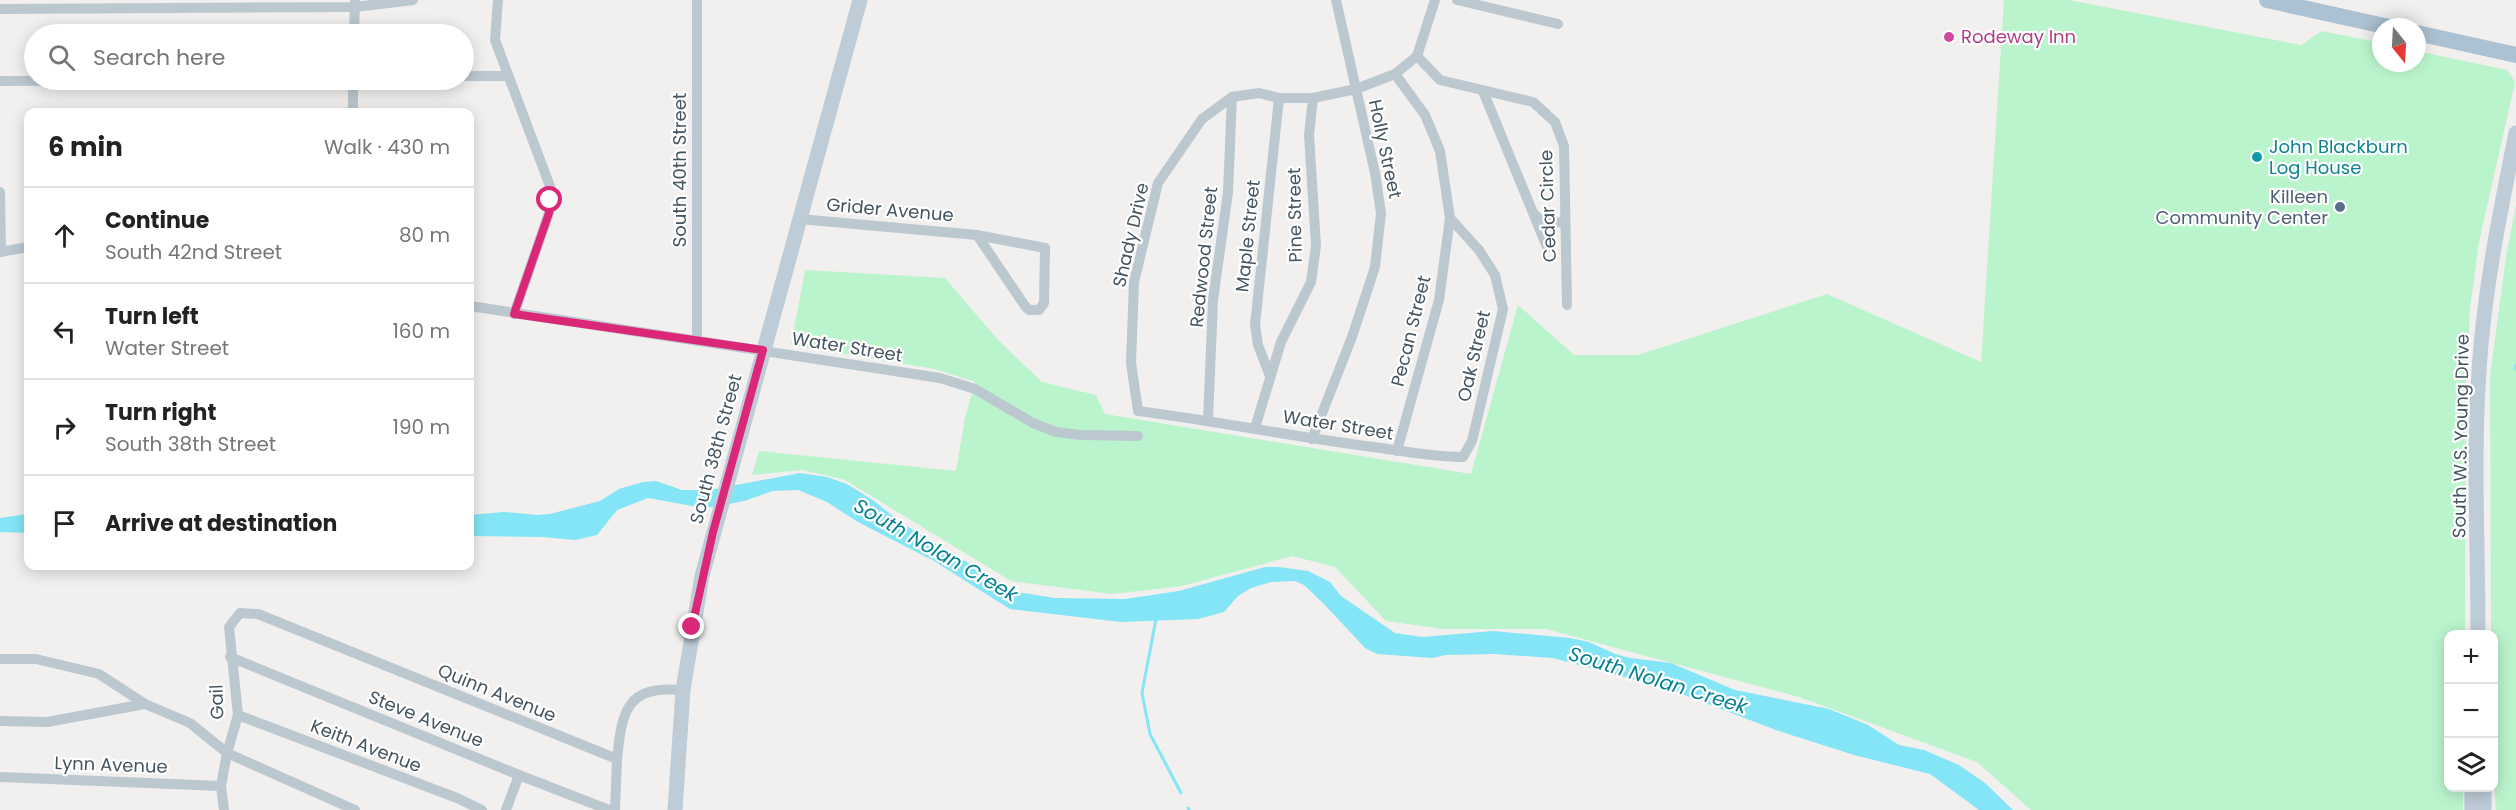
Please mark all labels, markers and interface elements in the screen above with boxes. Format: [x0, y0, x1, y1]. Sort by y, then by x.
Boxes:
north arrow [2372, 18, 2426, 72]
search box [24, 24, 474, 90]
place label: Rodeway Inn [1961, 24, 2076, 49]
marker: Rodeway Inn [1942, 30, 1956, 44]
icon: search [45, 41, 78, 74]
text: Search here [93, 42, 226, 73]
street label: South 40th Street [667, 93, 692, 247]
street label: Holly Street [1363, 97, 1408, 201]
text: 6 min [48, 129, 123, 165]
text: Walk · 430 m [324, 133, 450, 161]
place label: John Blackburn Log House [2269, 134, 2408, 180]
street label: Cedar Circle [1533, 149, 1562, 263]
marker: John Blackburn Log House [2250, 150, 2264, 164]
street label: Pine Street [1281, 167, 1308, 263]
street label: Maple Street [1229, 178, 1266, 293]
street label: Shady Drive [1106, 180, 1155, 290]
place label: Killeen Community Center [2156, 184, 2328, 230]
street label: Redwood Street [1184, 185, 1223, 329]
route start [536, 186, 562, 212]
street label: Grider Avenue [825, 191, 955, 228]
marker: Killeen Community Center [2333, 200, 2347, 214]
text: Continue [105, 205, 209, 236]
icon: ahead [48, 219, 81, 252]
text: 80 m [399, 221, 450, 249]
text: South 42nd Street [105, 238, 282, 266]
street label: Pecan Street [1385, 273, 1436, 389]
text: Turn left [105, 301, 199, 332]
street label: Oak Street [1451, 308, 1496, 404]
icon: left [48, 315, 81, 348]
text: 160 m [392, 317, 450, 345]
street label: Water Street [790, 325, 904, 368]
text: Water Street [105, 334, 229, 362]
street label: South W.S. Young Drive [2446, 334, 2475, 538]
street label: South 38th Street [684, 371, 748, 526]
text: Turn right [105, 397, 216, 428]
street label: Water Street [1281, 403, 1395, 446]
icon: right [48, 411, 81, 444]
text: 190 m [393, 413, 450, 441]
text: South 38th Street [105, 430, 276, 458]
water label: South Nolan Creek [849, 492, 1025, 609]
icon: arrive [48, 507, 81, 540]
text: Arrive at destination [105, 508, 337, 539]
route end [678, 613, 704, 639]
map controls [2444, 630, 2498, 792]
button: + [2444, 630, 2498, 684]
water label: South Nolan Creek [1565, 640, 1752, 721]
street label: Quinn Avenue [434, 657, 560, 728]
street label: Gail [203, 684, 230, 720]
street label: Steve Avenue [365, 684, 487, 753]
button: − [2444, 684, 2498, 738]
street label: Keith Avenue [307, 713, 425, 778]
button: layers [2444, 738, 2498, 792]
street label: Lynn Avenue [54, 750, 168, 779]

